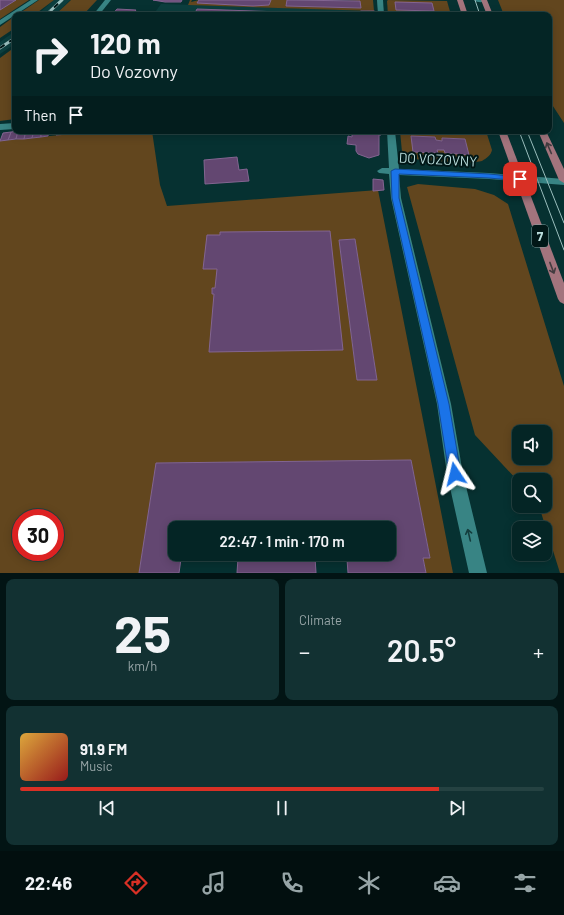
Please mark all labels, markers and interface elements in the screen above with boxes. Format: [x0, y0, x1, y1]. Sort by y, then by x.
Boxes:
text: 120 m [90, 26, 161, 60]
icon: right [24, 28, 76, 80]
text: Do Vozovny [90, 60, 178, 82]
icon: arrive [65, 104, 87, 126]
text: Then [24, 106, 57, 124]
one-way arrow [545, 142, 553, 154]
street label: DO VOZOVNY [398, 148, 478, 170]
pin [503, 162, 537, 196]
icon: arrive [509, 168, 531, 190]
road number: 7 [532, 225, 548, 247]
one-way arrow [549, 262, 557, 274]
map controls [512, 425, 552, 561]
button: sound [512, 425, 552, 465]
position arrow [434, 453, 476, 495]
button: search [512, 473, 552, 513]
speed limit sign: 30 [12, 509, 64, 561]
button: layers [512, 521, 552, 561]
one-way arrow [465, 529, 473, 542]
text: 22:47 · 1 min · 170 m [219, 532, 345, 550]
text: 25 [114, 601, 171, 663]
text: Climate [299, 612, 342, 628]
text: 20.5° [387, 632, 456, 668]
text: − [299, 638, 310, 664]
text: + [533, 638, 544, 664]
text: km/h [128, 658, 157, 674]
text: 91.9 FM [80, 740, 127, 758]
text: Music [80, 758, 113, 774]
icon: previous [96, 797, 118, 819]
icon: pause [271, 797, 293, 819]
icon: next [446, 797, 468, 819]
icon: directions [122, 869, 150, 897]
icon: music [200, 869, 228, 897]
icon: phone [278, 869, 306, 897]
icon: climate [355, 869, 383, 897]
icon: car [433, 869, 461, 897]
icon: filters [511, 869, 539, 897]
text: 22:46 [25, 872, 72, 894]

